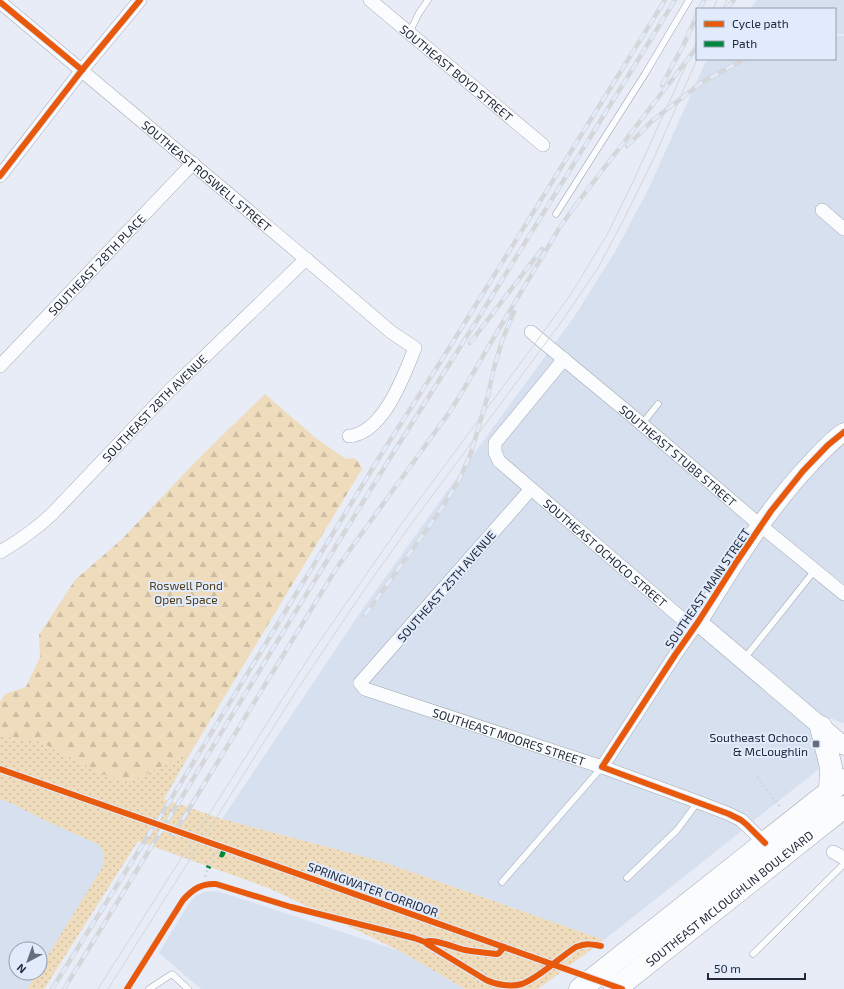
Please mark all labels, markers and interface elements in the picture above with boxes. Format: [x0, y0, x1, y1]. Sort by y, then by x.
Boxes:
legend [696, 8, 836, 60]
text: Cycle path [732, 16, 789, 30]
street label: SOUTHEAST BOYD STREET [398, 21, 516, 124]
text: Path [732, 36, 757, 50]
street label: SOUTHEAST ROSWELL STREET [139, 117, 274, 234]
street label: SOUTHEAST 28TH PLACE [45, 211, 148, 318]
street label: SOUTHEAST 28TH AVENUE [99, 351, 210, 464]
street label: SOUTHEAST STUBB STREET [617, 402, 739, 509]
street label: SOUTHEAST OCHOCO STREET [541, 496, 670, 610]
street label: SOUTHEAST MAIN STREET [662, 525, 752, 651]
street label: SOUTHEAST 25TH AVENUE [394, 527, 498, 644]
park label: Roswell Pond Open Space [149, 578, 223, 606]
street label: SOUTHEAST MOORES STREET [431, 705, 587, 768]
place label: Southeast Ochoco & McLoughlin [709, 730, 808, 758]
marker: Southeast Ochoco & McLoughlin [811, 739, 821, 749]
street label: SOUTHEAST MCLOUGHLIN BOULEVARD [643, 827, 816, 969]
street label: SPRINGWATER CORRIDOR [306, 859, 440, 919]
north arrow [8, 941, 48, 981]
scale bar [708, 955, 805, 981]
text: N [14, 961, 28, 976]
text: 50 m [714, 961, 741, 975]

